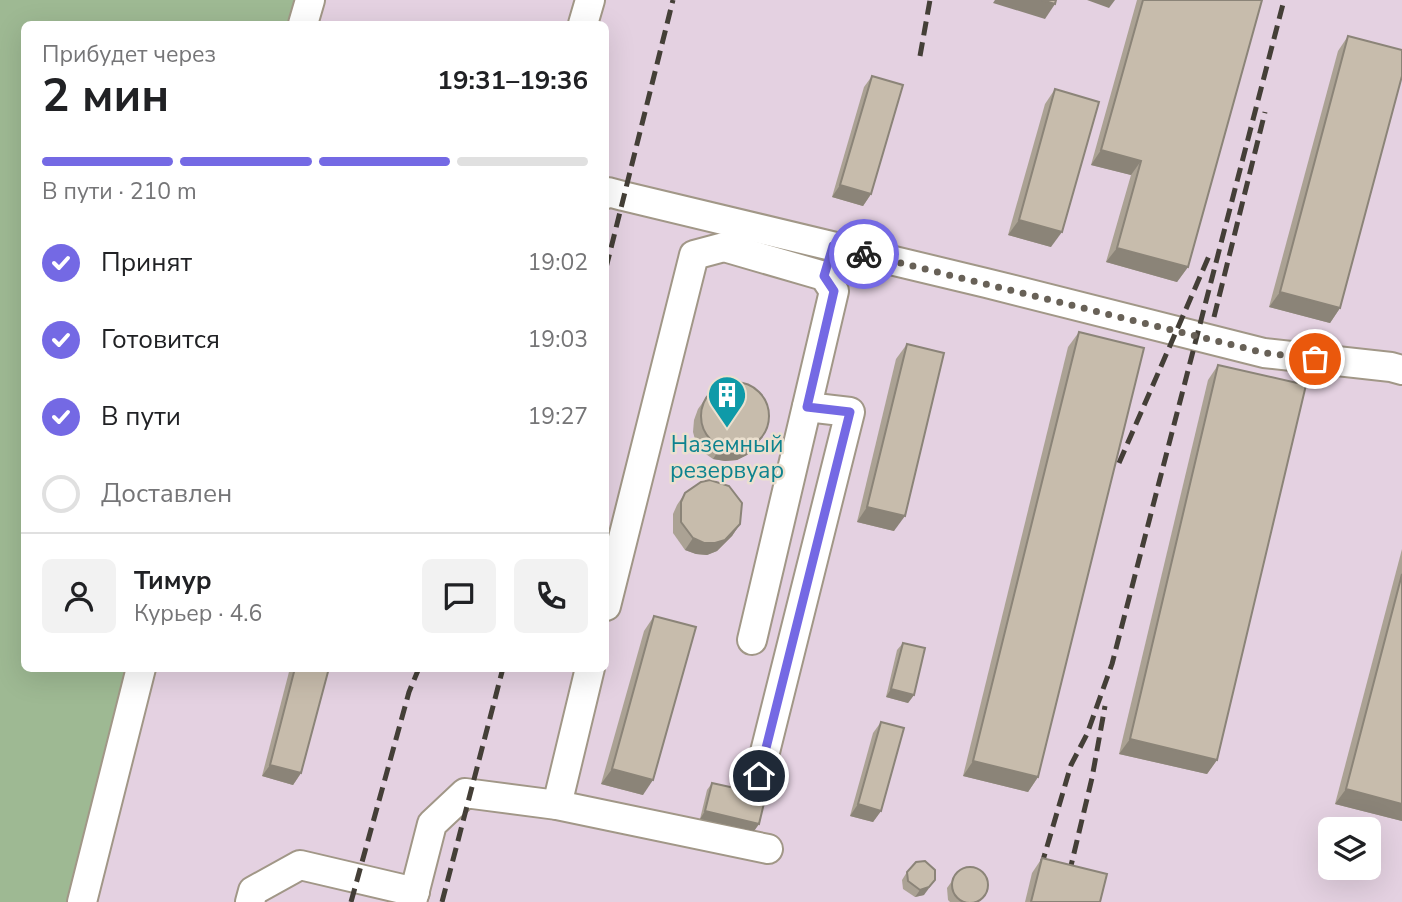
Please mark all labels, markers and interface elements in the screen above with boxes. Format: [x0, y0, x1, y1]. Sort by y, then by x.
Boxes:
text: Прибудет через [42, 39, 216, 70]
text: 19:31–19:36 [437, 63, 588, 98]
text: 2 мин [42, 64, 169, 127]
text: В пути · 210 m [42, 176, 197, 207]
courier [829, 219, 899, 289]
icon: bike [845, 235, 883, 273]
icon: check [42, 244, 80, 282]
text: Принят [101, 245, 192, 280]
text: 19:02 [528, 247, 588, 278]
icon: check [42, 321, 80, 359]
text: Готовится [101, 322, 220, 357]
text: 19:03 [528, 324, 588, 355]
pin [1285, 329, 1345, 389]
icon: bag [1296, 340, 1334, 378]
building icon: Наземный резервуар [706, 374, 748, 429]
icon: check [42, 398, 80, 436]
text: В пути [101, 399, 181, 434]
text: 19:27 [528, 401, 588, 432]
place label: Наземный резервуар [670, 429, 784, 486]
text: Доставлен [101, 476, 232, 511]
button: person [42, 559, 116, 633]
button: chat [422, 559, 496, 633]
button: phone [514, 559, 588, 633]
text: Тимур [134, 563, 212, 598]
text: Курьер · 4.6 [134, 598, 262, 629]
pin [729, 746, 789, 806]
icon: home [740, 757, 778, 795]
map controls [1318, 817, 1381, 880]
button: layers [1318, 817, 1381, 880]

